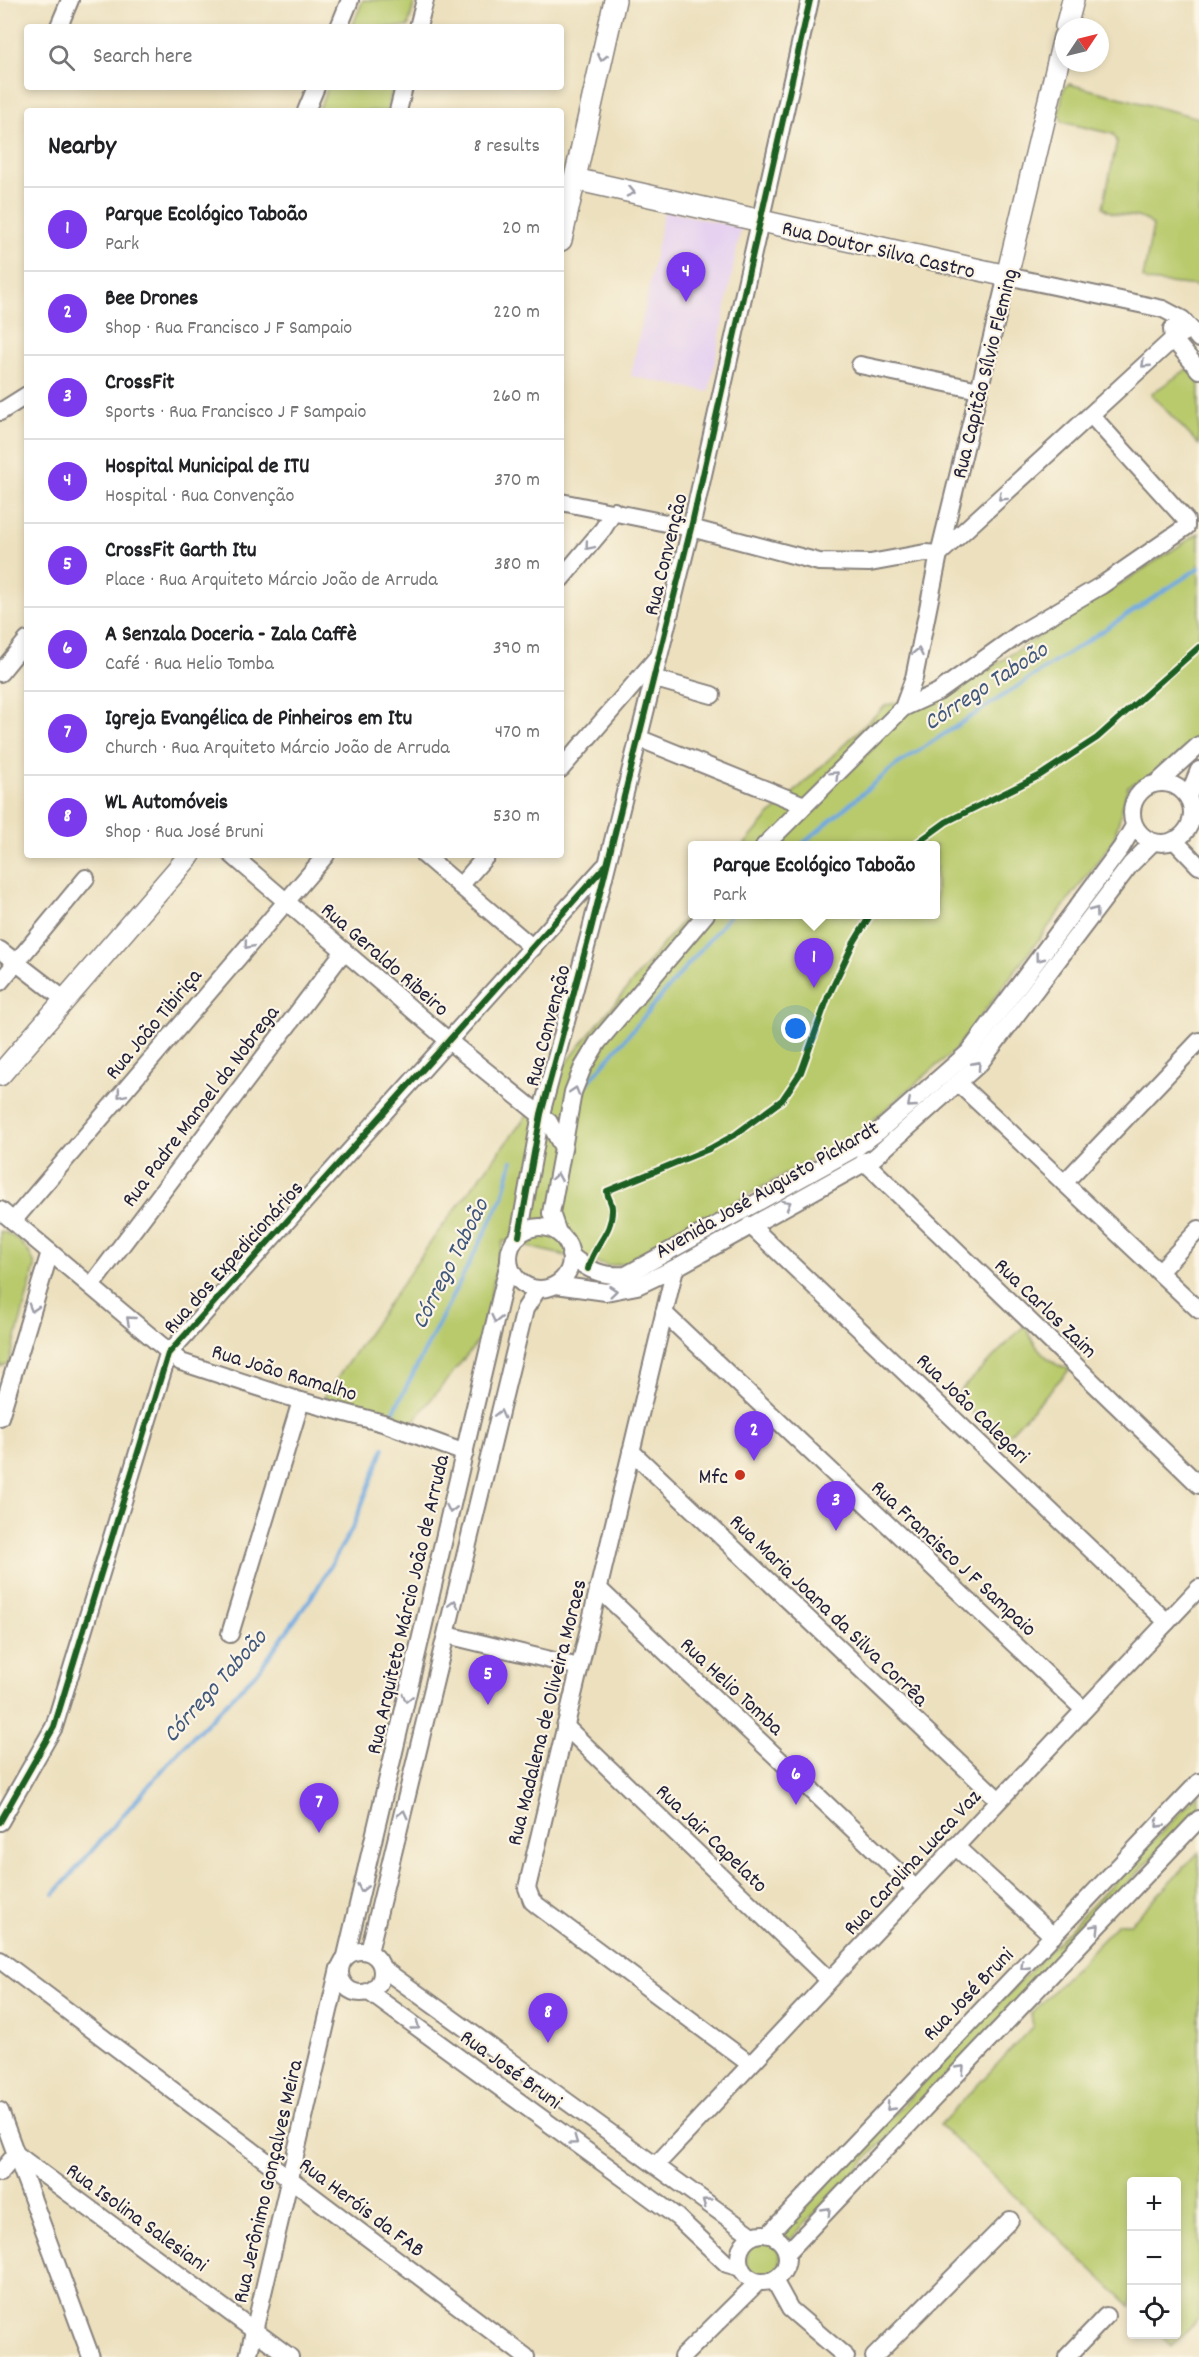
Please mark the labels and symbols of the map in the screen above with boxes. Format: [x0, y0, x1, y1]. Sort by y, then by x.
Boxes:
north arrow [1055, 18, 1109, 72]
one-way arrow [596, 52, 609, 62]
one-way arrow [626, 185, 636, 198]
street label: Rua Doutor Silva Castro [779, 214, 978, 289]
pin: 4 [666, 252, 706, 302]
street label: Rua Capitão Sílvio Fleming [945, 266, 1028, 482]
one-way arrow [1142, 357, 1153, 368]
one-way arrow [998, 489, 1009, 500]
street label: Rua Convenção [637, 490, 698, 619]
one-way arrow [585, 539, 596, 550]
water label: Córrego Taboão [918, 634, 1057, 740]
one-way arrow [911, 647, 924, 657]
one-way arrow [829, 771, 839, 782]
street label: Rua Geraldo Ribeiro [313, 896, 455, 1025]
one-way arrow [1088, 906, 1099, 917]
one-way arrow [244, 938, 255, 949]
pin: 1 [794, 938, 834, 988]
one-way arrow [1035, 952, 1046, 963]
street label: Rua João Tibiriça [99, 962, 211, 1088]
street label: Rua Convenção [518, 962, 581, 1090]
street label: Rua Padre Manoel da Nobrega [115, 999, 289, 1215]
your location [781, 1014, 810, 1043]
one-way arrow [970, 1061, 981, 1072]
one-way arrow [568, 1086, 580, 1097]
one-way arrow [117, 1087, 128, 1098]
one-way arrow [907, 1097, 918, 1108]
street label: Avenida José Augusto Pickardt [650, 1114, 885, 1268]
one-way arrow [551, 1172, 563, 1181]
street label: Rua dos Expedicionários [157, 1175, 312, 1342]
water label: Córrego Taboão [404, 1192, 500, 1335]
one-way arrow [781, 1200, 791, 1211]
street label: Rua Carlos Zaim [986, 1252, 1103, 1367]
one-way arrow [609, 1285, 618, 1298]
one-way arrow [28, 1302, 40, 1313]
one-way arrow [490, 1313, 503, 1323]
one-way arrow [126, 1316, 136, 1327]
street label: Rua João Ramalho [207, 1337, 361, 1411]
street label: Rua João Calegari [908, 1347, 1035, 1472]
one-way arrow [492, 1409, 505, 1419]
pin: 2 [734, 1412, 774, 1461]
street label: Rua Arquiteto Márcio João de Arruda [360, 1451, 459, 1758]
place label: Mfc [699, 1463, 728, 1494]
marker: Mfc [733, 1468, 747, 1482]
street label: Rua Francisco J F Sampaio [863, 1474, 1043, 1645]
pin: 3 [816, 1482, 856, 1531]
one-way arrow [446, 1503, 459, 1513]
street label: Rua Maria Joana da Silva Corrêa [721, 1508, 934, 1715]
street label: Rua Madalena de Oliveira Moraes [500, 1577, 596, 1849]
one-way arrow [447, 1599, 460, 1609]
water label: Córrego Taboão [156, 1622, 277, 1751]
street label: Rua Helio Tomba [672, 1631, 790, 1744]
pin: 5 [468, 1656, 508, 1705]
one-way arrow [401, 1693, 414, 1703]
pin: 6 [776, 1756, 816, 1805]
street label: Rua Jair Capelato [647, 1778, 774, 1901]
street label: Rua Carolina Lucca Vaz [837, 1783, 990, 1944]
pin: 7 [300, 1784, 338, 1833]
one-way arrow [396, 1809, 409, 1819]
one-way arrow [1155, 1817, 1166, 1828]
one-way arrow [356, 1883, 369, 1893]
one-way arrow [1088, 1924, 1099, 1935]
street label: Rua José Bruni [917, 1942, 1022, 2049]
one-way arrow [1021, 1958, 1032, 1969]
pin: 8 [528, 1994, 568, 2043]
one-way arrow [410, 2019, 421, 2030]
street label: Rua José Bruni [453, 2023, 567, 2118]
street label: Rua Jerônimo Gonçalves Meira [226, 2056, 313, 2307]
one-way arrow [954, 2066, 965, 2077]
one-way arrow [886, 2100, 897, 2110]
one-way arrow [567, 2134, 578, 2145]
street label: Rua Heróis da FAB [291, 2151, 430, 2267]
street label: Rua Isolina Salesiani [58, 2157, 213, 2281]
one-way arrow [702, 2198, 713, 2209]
one-way arrow [820, 2207, 831, 2217]

